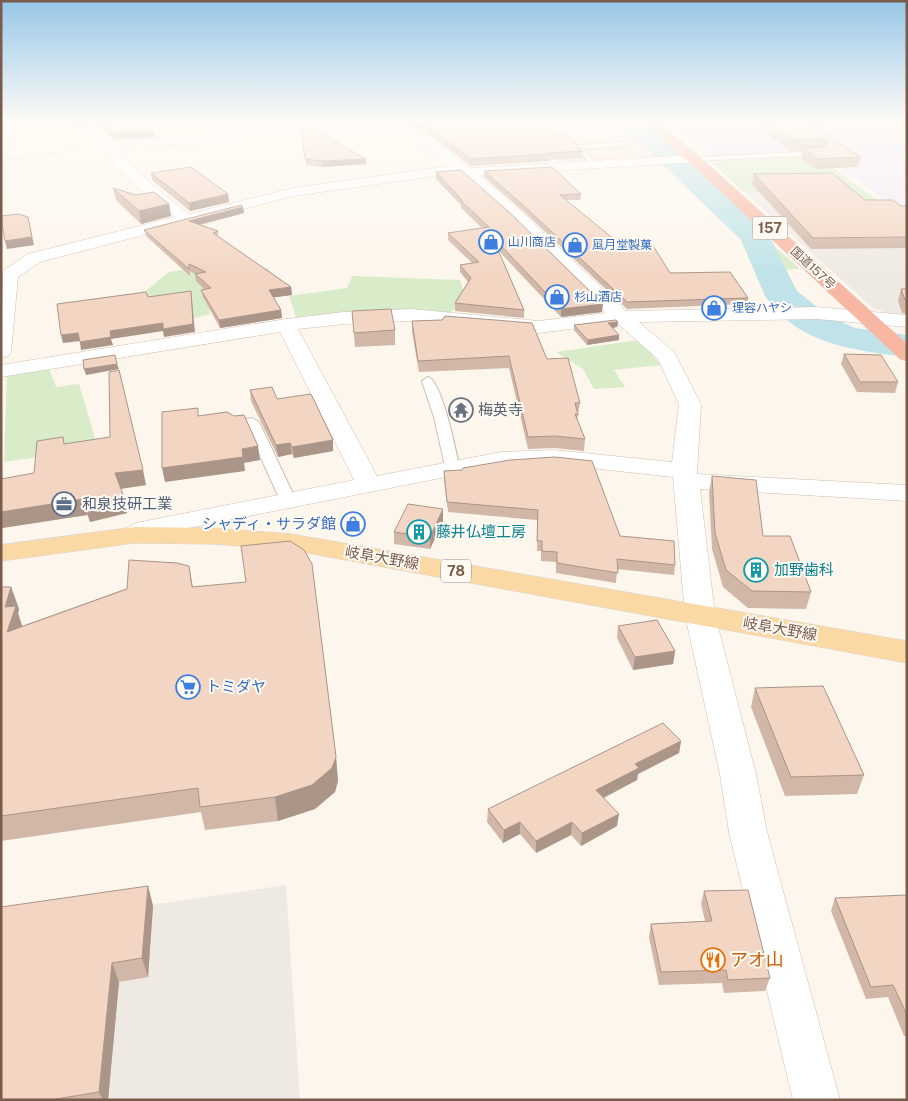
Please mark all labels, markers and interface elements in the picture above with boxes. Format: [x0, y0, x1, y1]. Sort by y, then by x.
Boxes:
road number: 157 [752, 217, 788, 240]
shop icon: 山川商店 [478, 229, 504, 255]
shop icon: 風月堂製菓 [562, 232, 588, 258]
place label: 山川商店 [508, 235, 556, 249]
place label: 風月堂製菓 [592, 238, 652, 252]
street label: 国道157号 [788, 244, 838, 292]
shop icon: 杉山酒店 [544, 284, 570, 310]
place label: 杉山酒店 [574, 290, 622, 304]
shop icon: 理容ハヤシ [701, 295, 727, 321]
place label: 理容ハヤシ [732, 301, 792, 315]
temple icon: 梅英寺 [448, 397, 474, 423]
place label: 梅英寺 [478, 401, 523, 418]
office icon: 和泉技研工業 [51, 491, 77, 517]
place label: 和泉技研工業 [82, 495, 172, 512]
shop icon: シャディ・サラダ館 [340, 511, 366, 537]
place label: シャディ・サラダ館 [202, 515, 336, 532]
building icon: 藤井仏壇工房 [406, 519, 432, 545]
place label: 藤井仏壇工房 [436, 523, 526, 540]
street label: 岐阜大野線 [344, 543, 421, 572]
building icon: 加野歯科 [743, 557, 769, 583]
road number: 78 [441, 560, 471, 582]
place label: 加野歯科 [774, 561, 834, 578]
street label: 岐阜大野線 [742, 614, 819, 643]
supermarket icon: トミダヤ [175, 674, 201, 700]
place label: トミダヤ [206, 678, 266, 695]
restaurant icon: アオ山 [700, 947, 726, 973]
place label: アオ山 [730, 949, 784, 970]

